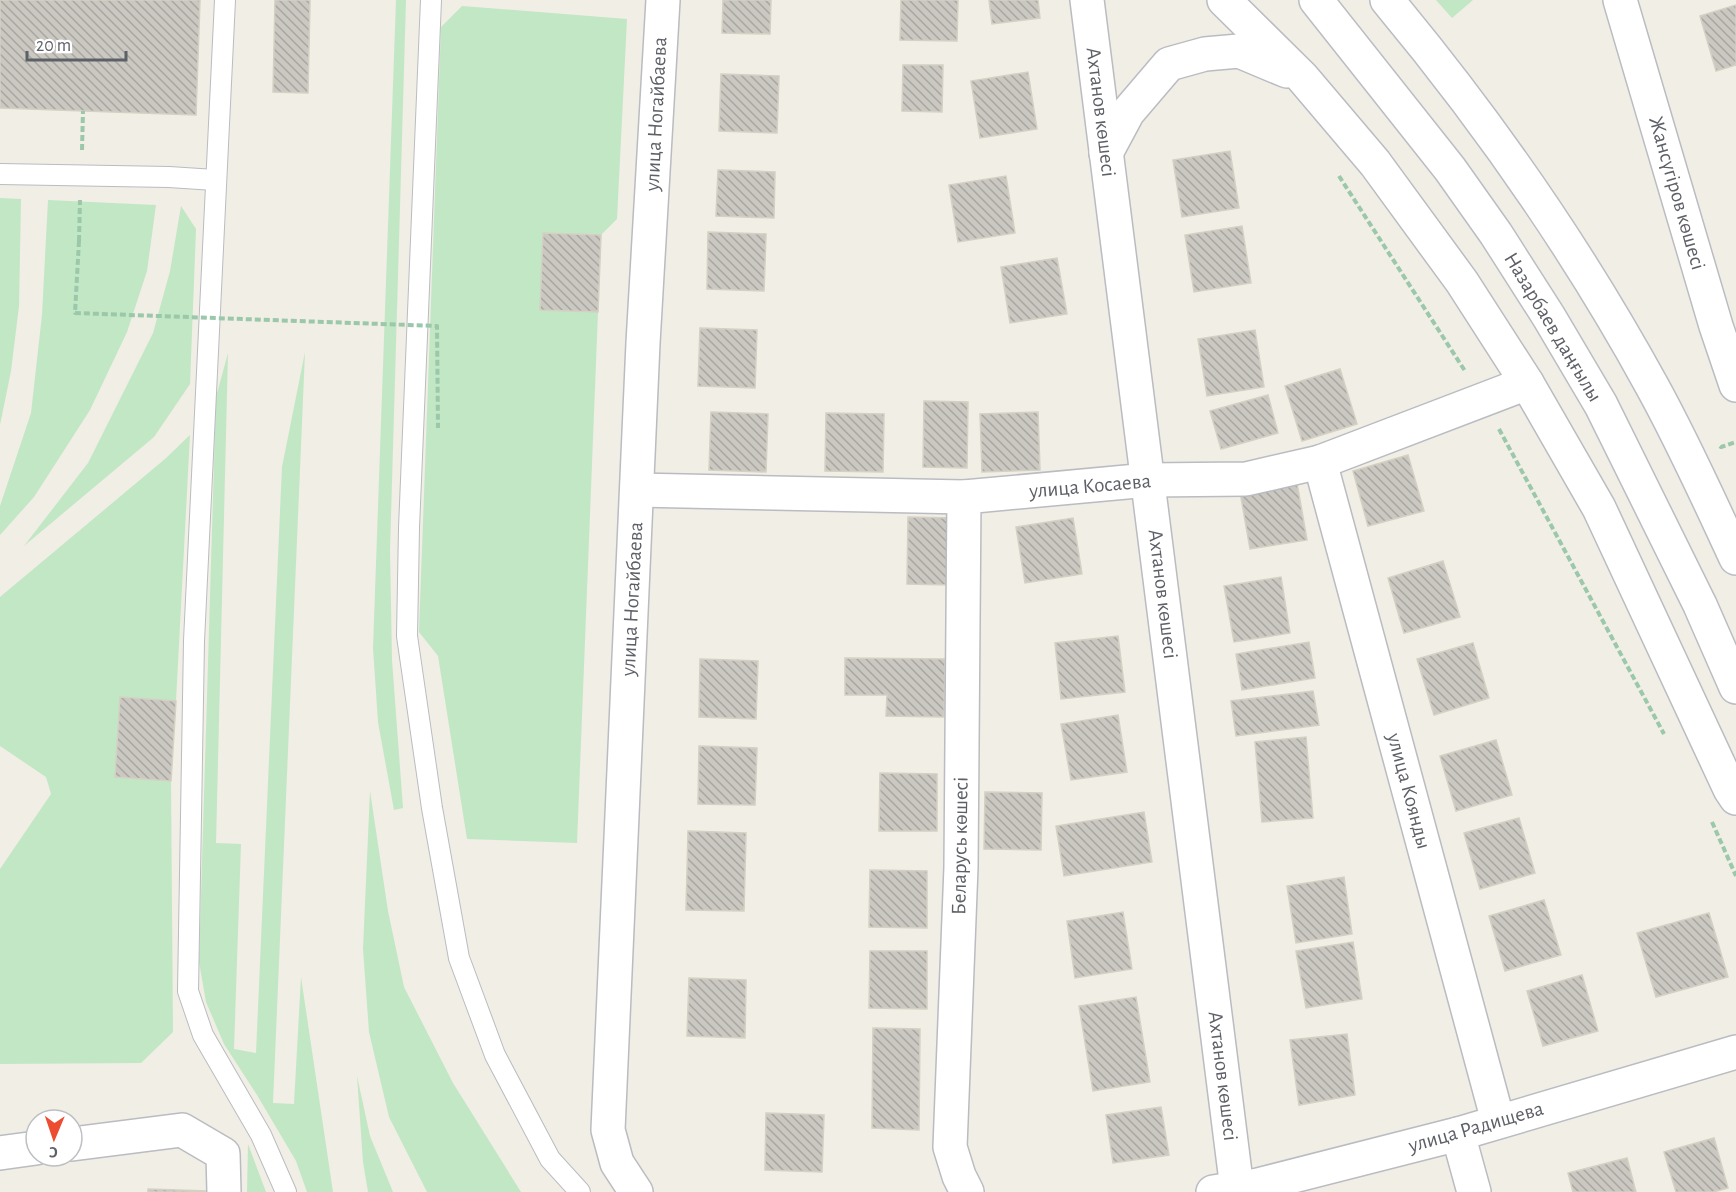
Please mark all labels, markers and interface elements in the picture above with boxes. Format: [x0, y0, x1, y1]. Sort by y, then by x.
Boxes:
scale bar [27, 24, 126, 62]
street label: улица Ногайбаева [641, 36, 671, 193]
text: 20 m [36, 37, 71, 55]
street label: Ахтанов көшесі [1083, 46, 1119, 178]
street label: Жансүгіров көшесі [1645, 114, 1709, 272]
street label: Назарбаев даңғылы [1500, 249, 1606, 405]
street label: улица Косаева [1027, 470, 1152, 502]
street label: улица Ногайбаева [617, 521, 647, 678]
street label: Ахтанов көшесі [1145, 528, 1181, 660]
street label: улица Коянды [1383, 730, 1435, 851]
street label: Беларусь көшесі [948, 777, 972, 915]
street label: Ахтанов көшесі [1205, 1010, 1241, 1142]
street label: улица Радищева [1405, 1098, 1546, 1157]
north arrow [24, 1108, 84, 1168]
text: С [49, 1144, 58, 1160]

